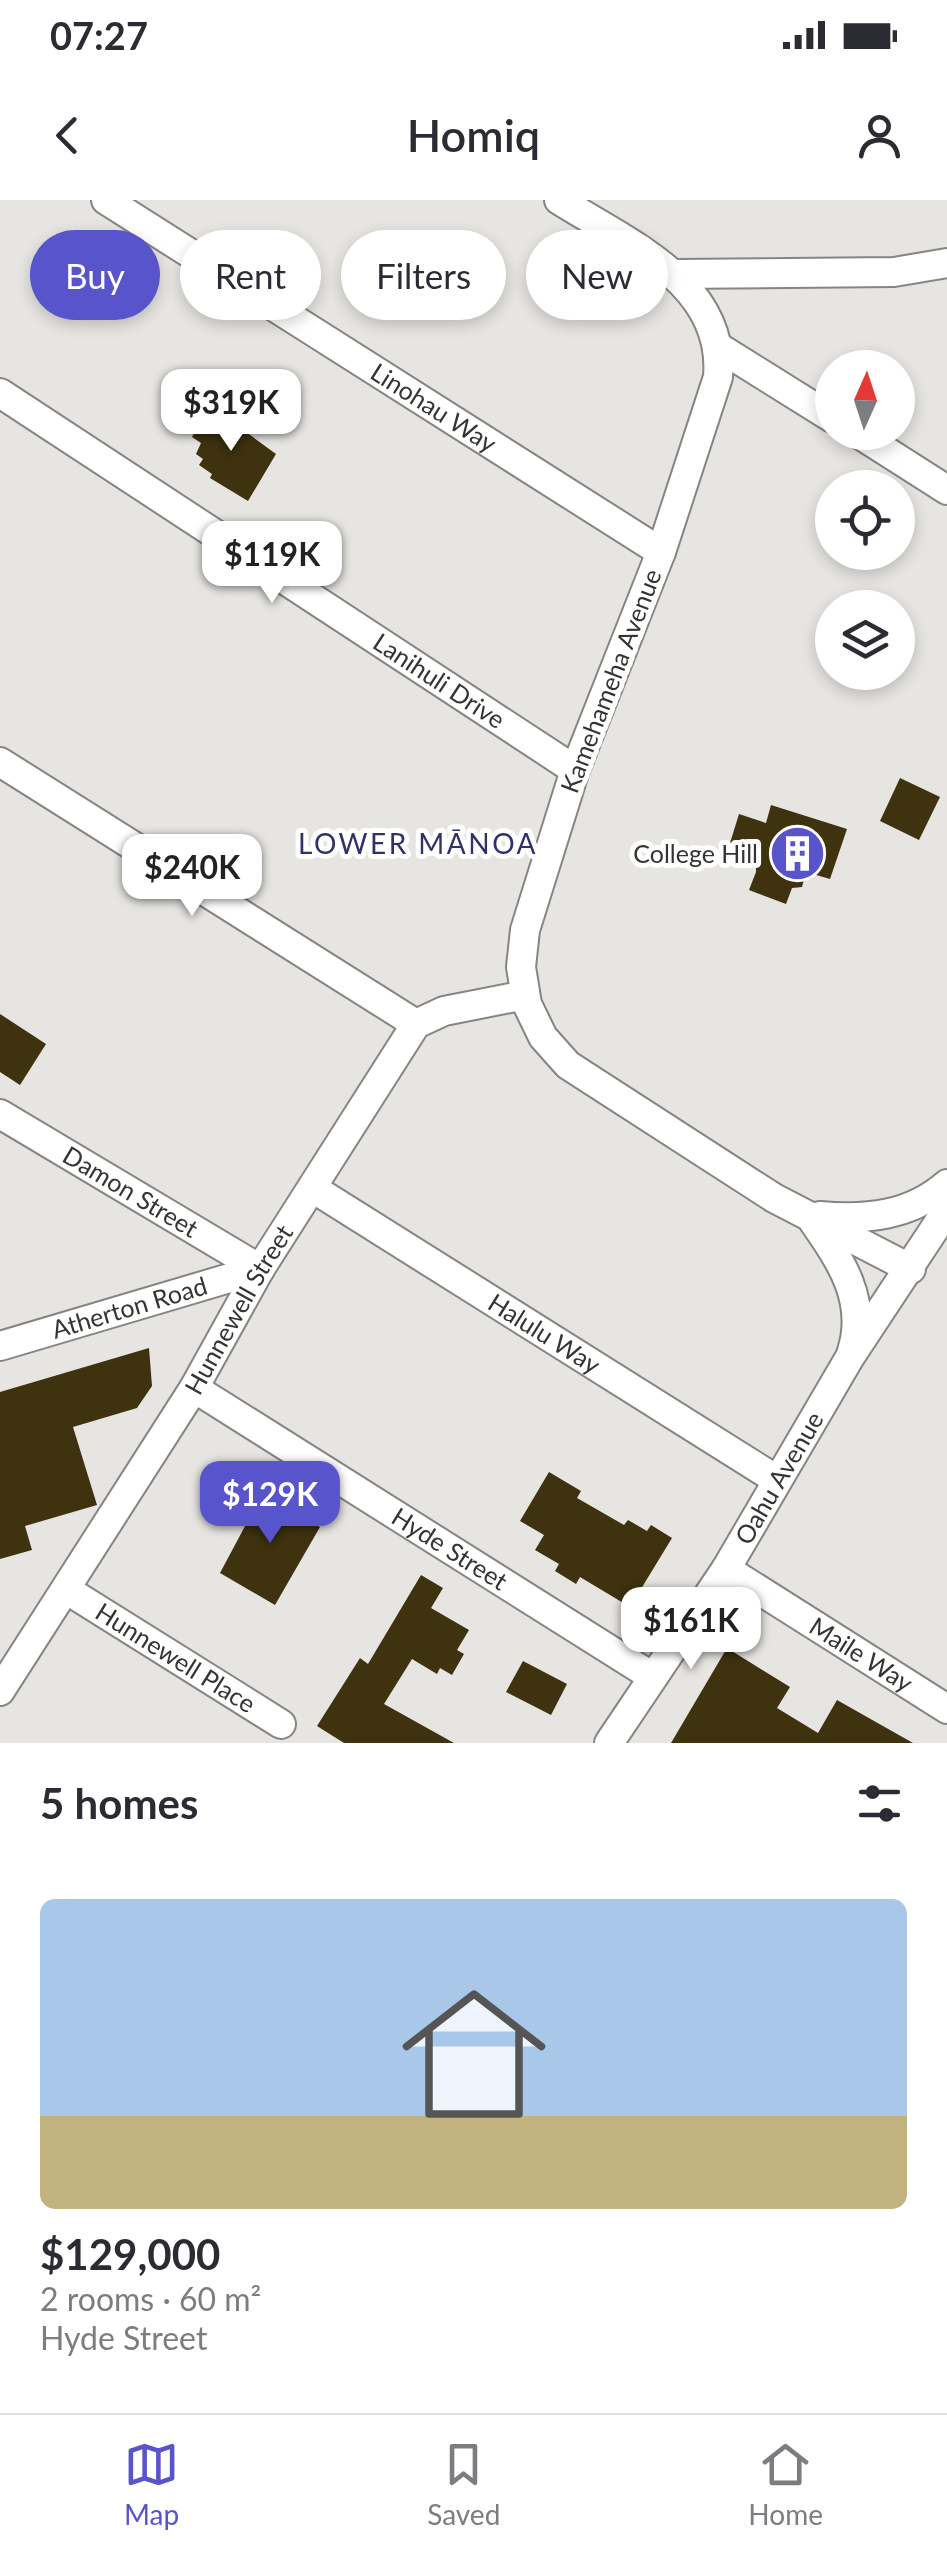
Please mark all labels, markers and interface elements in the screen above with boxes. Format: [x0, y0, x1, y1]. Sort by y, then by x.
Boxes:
text: 07:27 [50, 12, 148, 58]
icon: back [40, 108, 95, 163]
text: Homiq [407, 108, 540, 162]
icon: person [852, 108, 907, 163]
chip: Buy [30, 230, 160, 320]
chip: Rent [180, 230, 321, 320]
chip: Filters [341, 230, 506, 320]
chip: New [526, 230, 668, 320]
north arrow [815, 350, 915, 450]
map controls [815, 350, 915, 690]
street label: Linohau Way [366, 356, 503, 458]
pin: $319K [161, 369, 301, 454]
text: $319K [183, 382, 279, 421]
button: locate [815, 470, 915, 570]
pin: $119K [202, 521, 342, 606]
text: $119K [224, 534, 320, 573]
street label: Kamehameha Avenue [554, 564, 667, 797]
button: layers [815, 590, 915, 690]
street label: Lanihuli Drive [368, 626, 511, 734]
building icon: College Hill [767, 824, 827, 884]
district label: LOWER MĀNOA [298, 826, 538, 860]
pin: $240K [122, 834, 262, 919]
place label: College Hill [633, 838, 758, 868]
text: $240K [144, 847, 240, 886]
street label: Damon Street [58, 1139, 204, 1243]
street label: Hunnewell Street [178, 1219, 298, 1399]
street label: Atherton Road [48, 1270, 210, 1344]
street label: Halulu Way [483, 1287, 606, 1379]
street label: Oahu Avenue [728, 1406, 829, 1549]
pin: $129K [200, 1461, 340, 1546]
text: $129K [222, 1474, 318, 1513]
street label: Hyde Street [387, 1501, 513, 1596]
pin: $161K [621, 1587, 761, 1672]
street label: Hunnewell Place [91, 1596, 261, 1718]
text: $161K [643, 1600, 739, 1639]
street label: Maile Way [805, 1610, 919, 1698]
icon: filters [852, 1776, 907, 1831]
text: 5 homes [40, 1778, 198, 1828]
icon: home [384, 1964, 564, 2144]
text: $129,000 [40, 2229, 220, 2279]
text: 2 rooms · 60 m² [40, 2279, 261, 2318]
text: Hyde Street [40, 2318, 207, 2357]
tab: Map [124, 2437, 179, 2531]
tab: Saved [427, 2437, 500, 2531]
tab: Home [748, 2437, 823, 2531]

